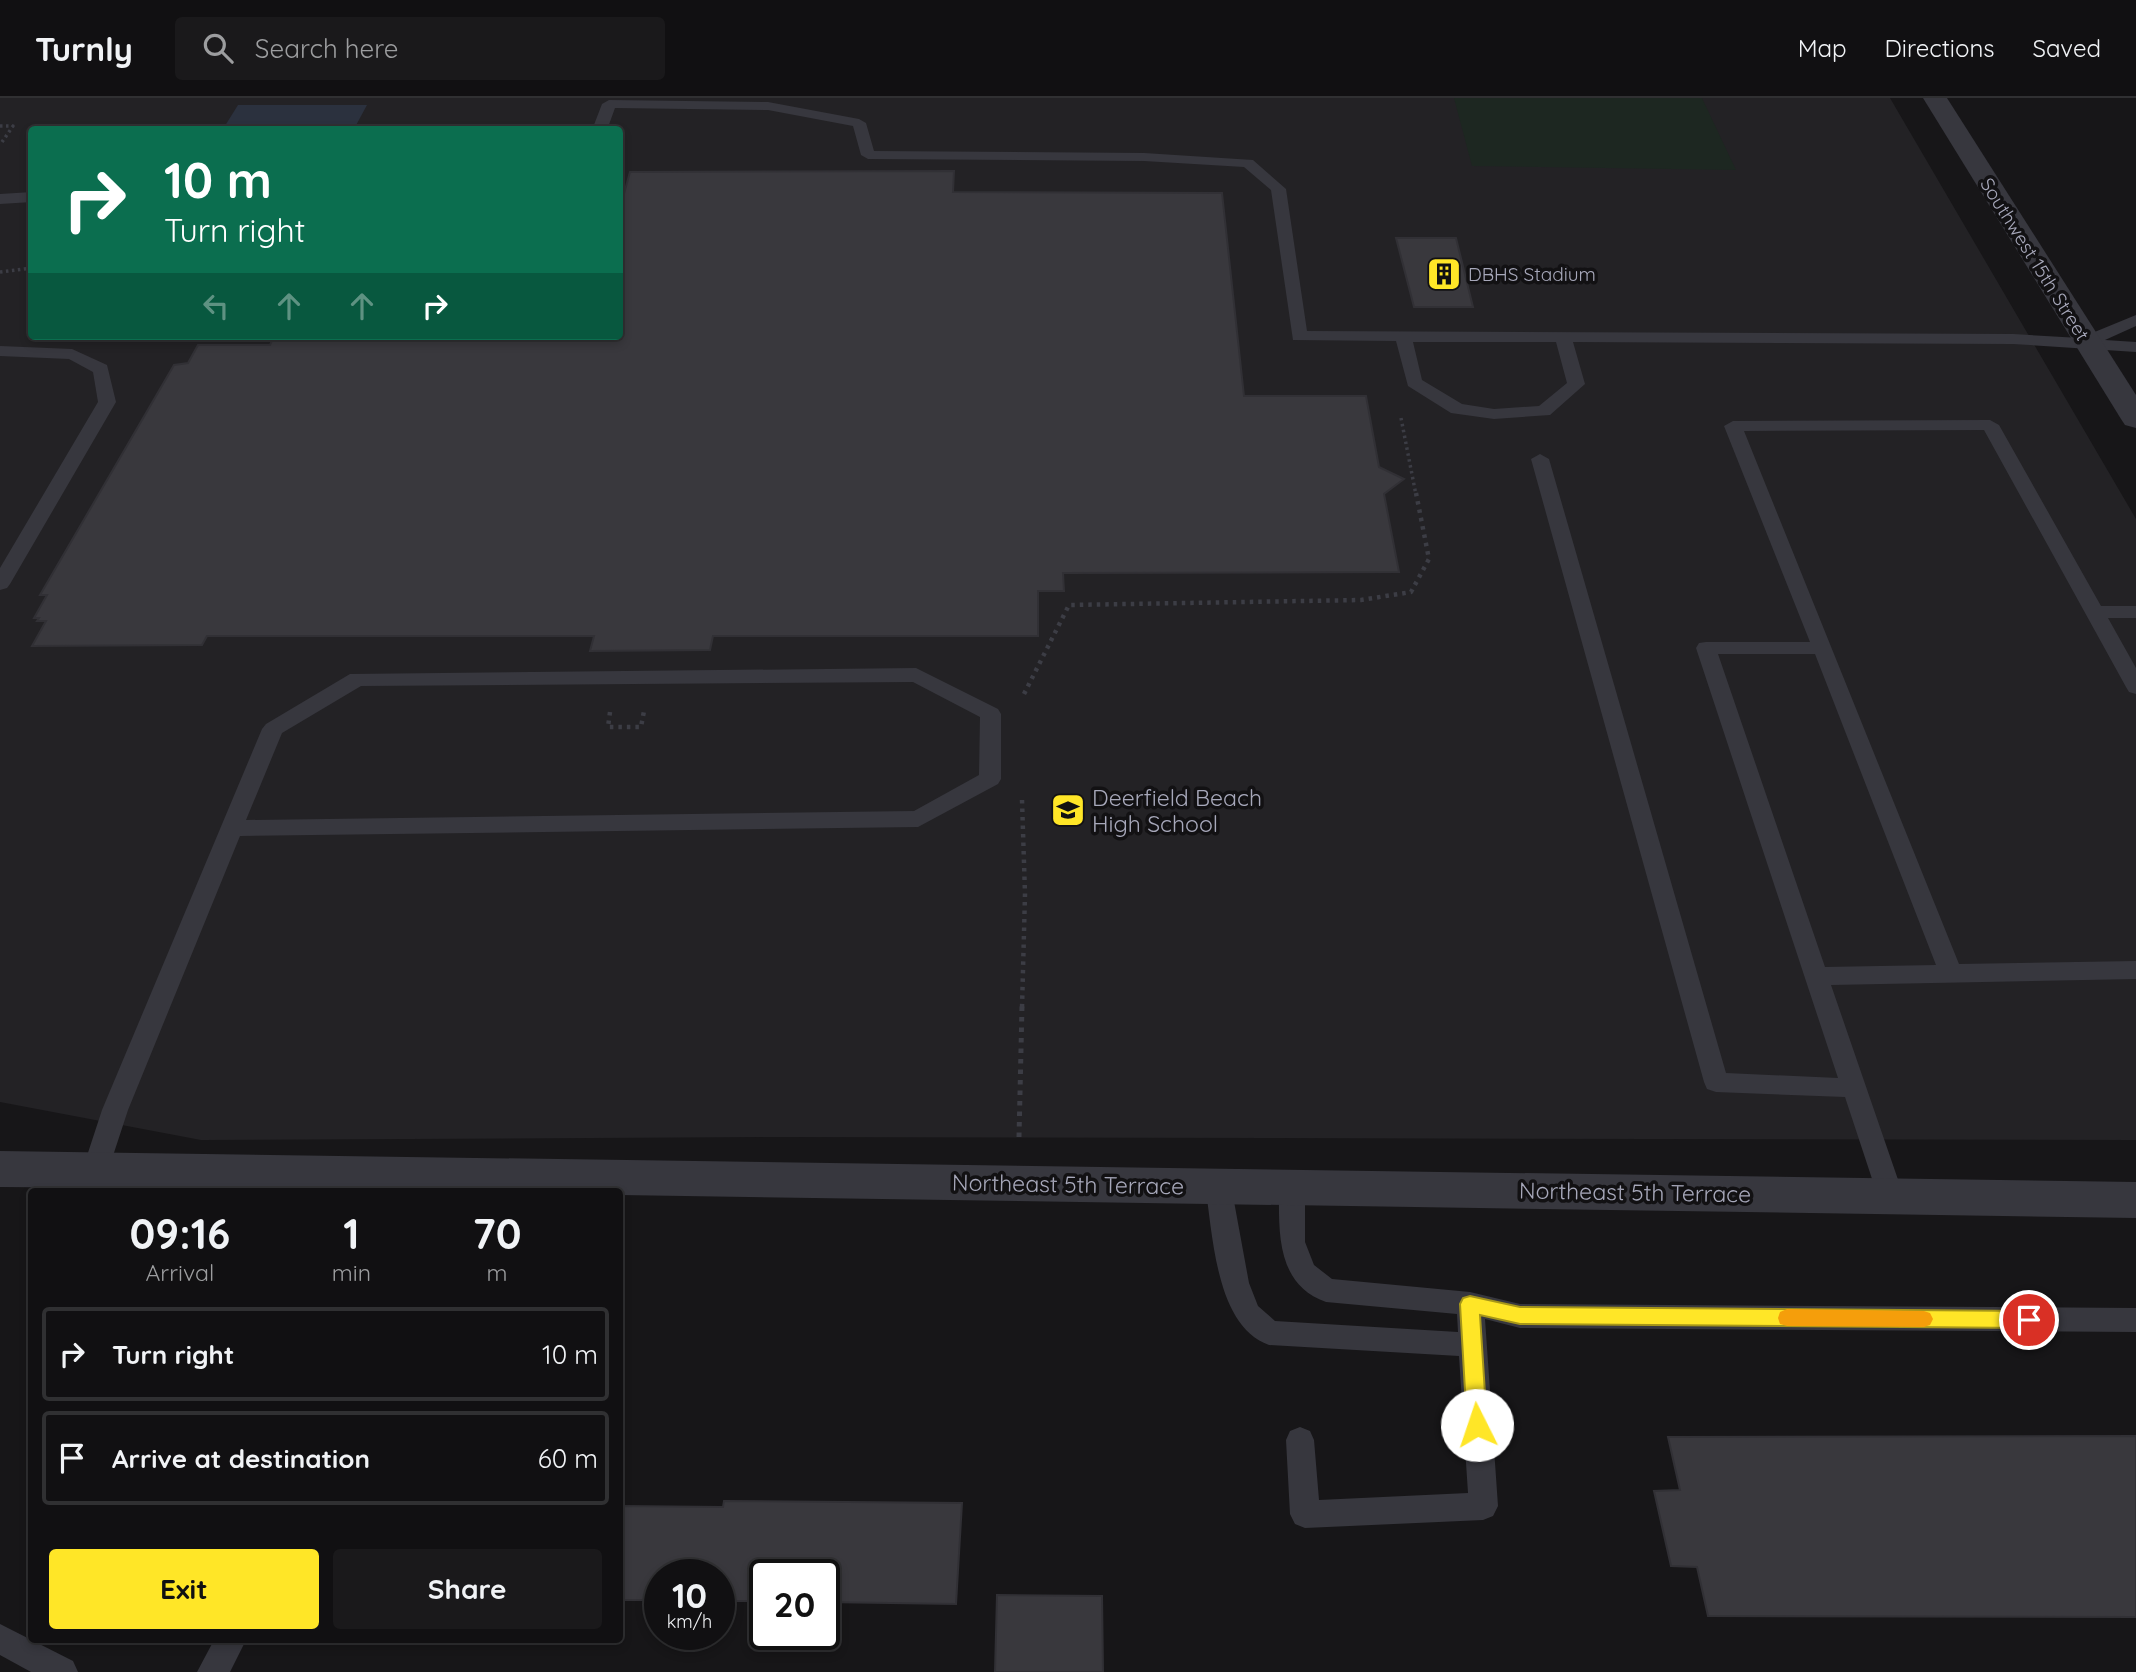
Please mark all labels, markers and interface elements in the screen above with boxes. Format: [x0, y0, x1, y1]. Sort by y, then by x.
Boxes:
search box [175, 17, 665, 80]
text: Turnly [35, 28, 133, 69]
icon: search [199, 29, 237, 67]
text: Search here [255, 32, 398, 65]
text: Map [1798, 33, 1847, 63]
text: Directions [1885, 33, 1995, 63]
text: Saved [2033, 33, 2101, 63]
text: 10 m [164, 149, 272, 210]
icon: right [49, 154, 140, 245]
street label: Southwest 15th Street [1975, 173, 2095, 345]
text: Turn right [164, 210, 305, 250]
building icon: DBHS Stadium [1425, 255, 1463, 293]
place label: DBHS Stadium [1468, 262, 1596, 286]
icon: left [197, 287, 235, 325]
icon: ahead [270, 287, 308, 325]
icon: ahead [343, 287, 381, 325]
icon: right [416, 287, 454, 325]
place label: Deerfield Beach High School [1092, 783, 1262, 838]
school or university icon: Deerfield Beach High School [1049, 791, 1087, 829]
street label: Northeast 5th Terrace [952, 1167, 1184, 1201]
street label: Northeast 5th Terrace [1519, 1175, 1751, 1209]
text: 09:16 [130, 1207, 230, 1260]
text: 1 [343, 1207, 360, 1260]
text: 70 [473, 1207, 521, 1260]
text: Arrival [145, 1258, 214, 1287]
text: min [332, 1258, 371, 1287]
text: m [487, 1258, 508, 1287]
pin [1999, 1290, 2059, 1350]
icon: arrive [2010, 1301, 2048, 1339]
icon: right [53, 1335, 91, 1373]
text: Turn right [112, 1338, 234, 1371]
text: 10 m [542, 1338, 598, 1371]
position arrow [1440, 1388, 1514, 1462]
icon: arrive [53, 1439, 91, 1477]
text: Arrive at destination [112, 1442, 370, 1475]
text: 60 m [538, 1442, 598, 1475]
button: Exit [49, 1549, 319, 1629]
button: Share [333, 1549, 602, 1629]
speed limit sign: 20 [749, 1559, 840, 1650]
text: 10 [672, 1573, 707, 1617]
text: km/h [667, 1610, 712, 1633]

